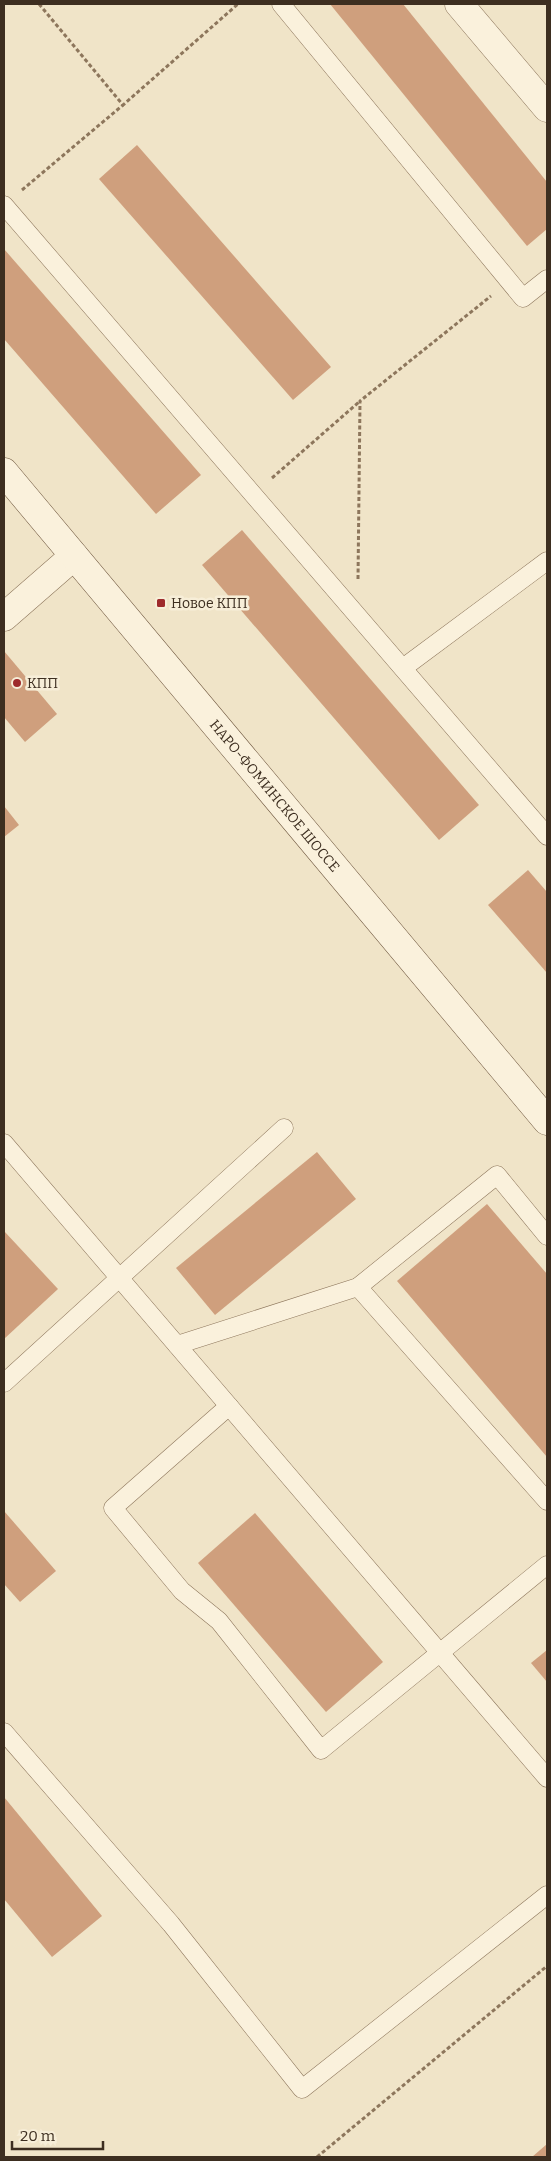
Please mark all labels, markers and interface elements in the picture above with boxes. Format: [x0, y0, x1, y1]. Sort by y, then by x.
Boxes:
place label: Новое КПП [171, 595, 248, 612]
marker: Новое КПП [155, 597, 167, 609]
place label: КПП [27, 675, 58, 692]
marker: КПП [11, 677, 23, 689]
street label: НАРО-ФОМИНСКОЕ ШОССЕ [206, 716, 343, 876]
scale bar [12, 2118, 104, 2150]
text: 20 m [20, 2127, 56, 2145]

